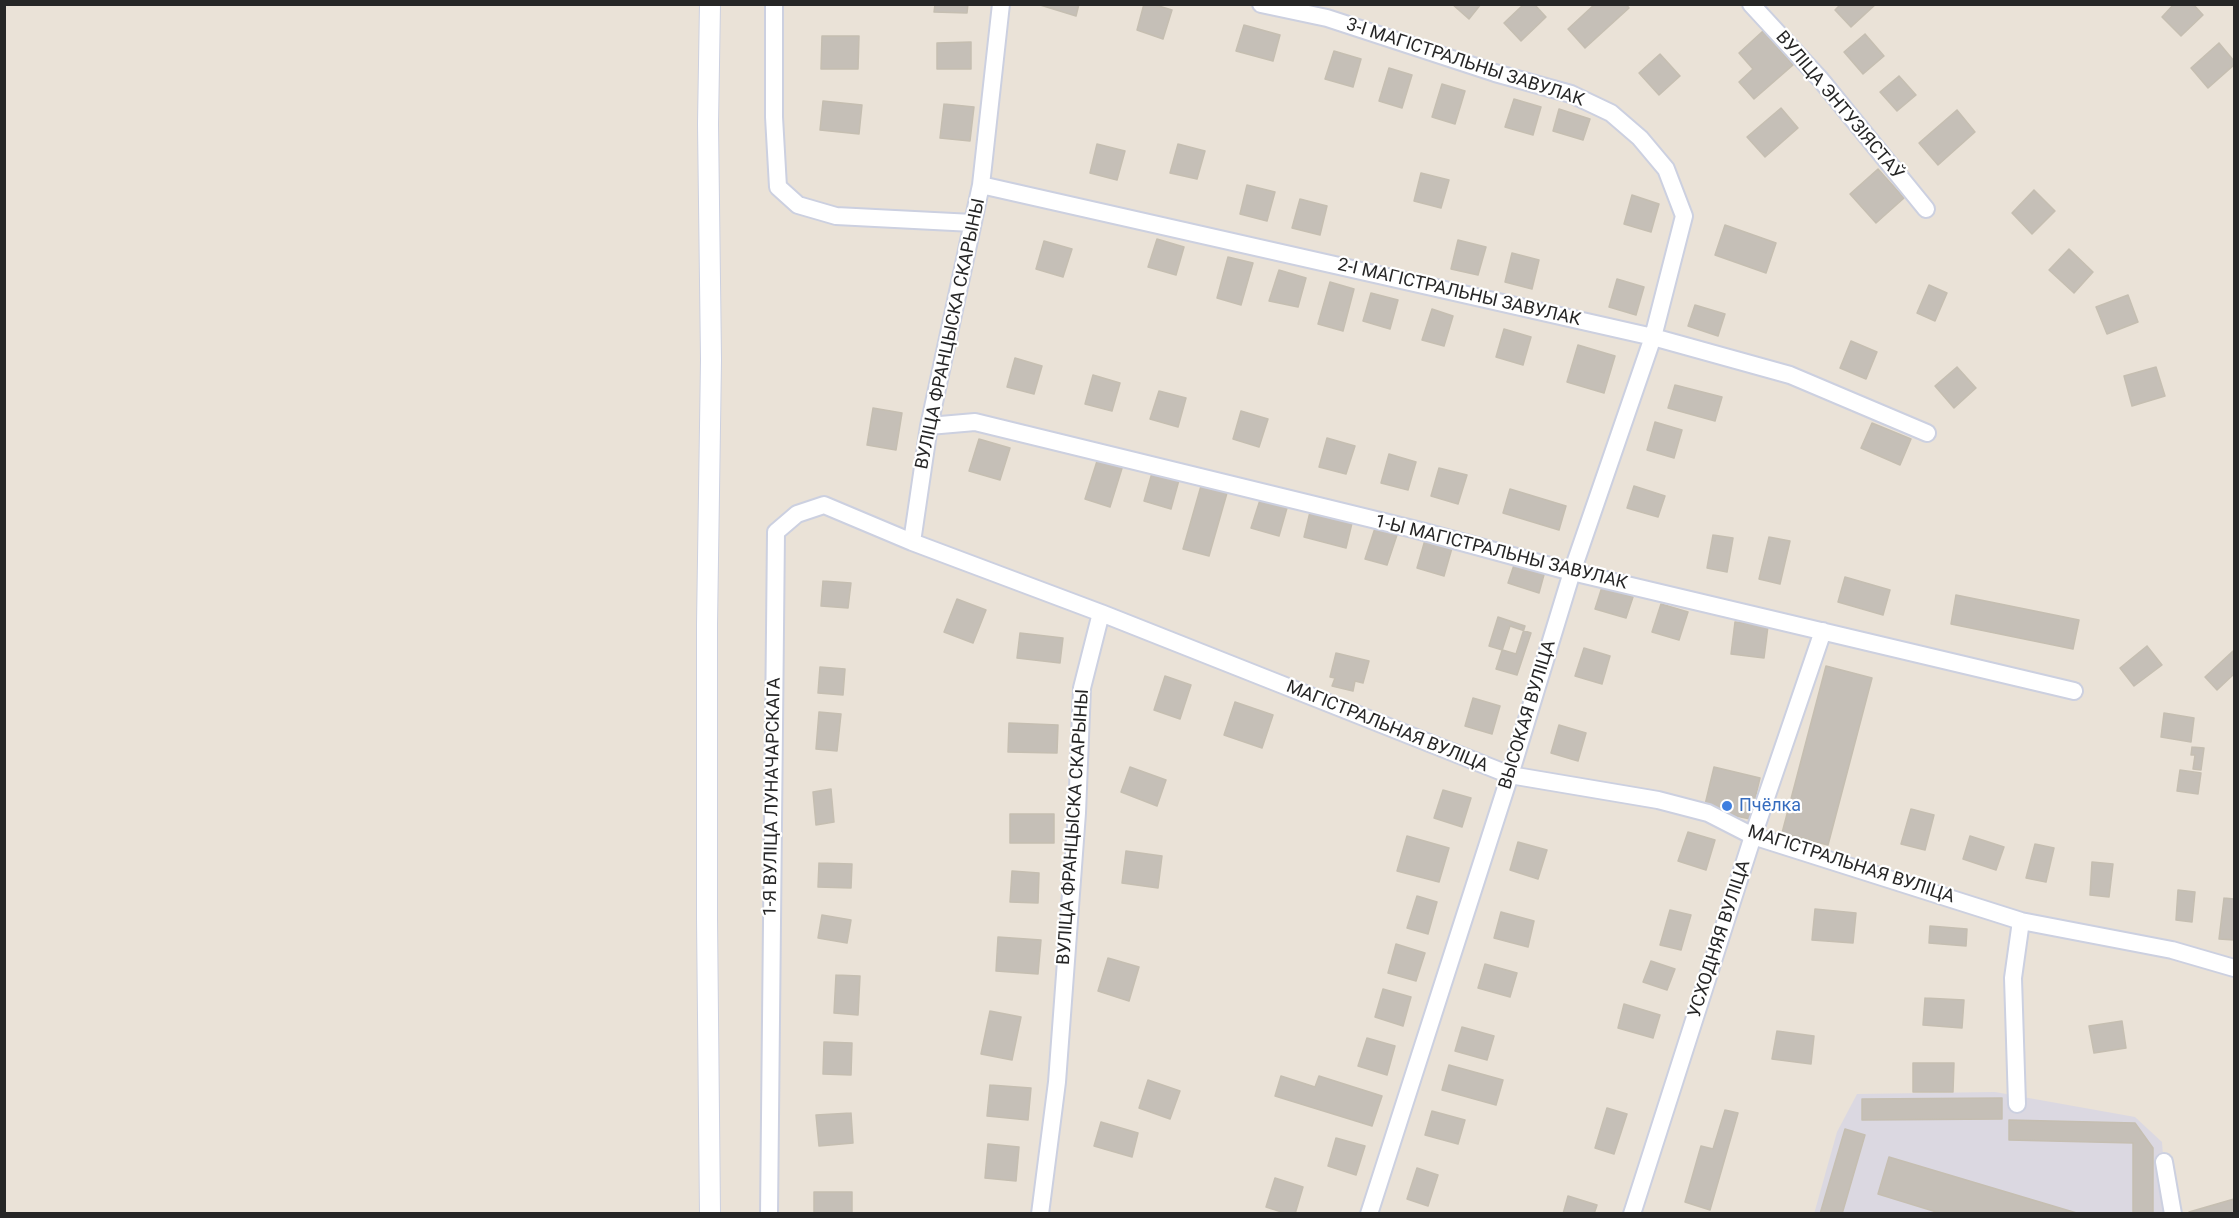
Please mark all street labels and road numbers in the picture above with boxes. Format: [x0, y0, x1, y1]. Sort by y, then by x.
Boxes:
street label: 3-І МАГІСТРАЛЬНЫ ЗАВУЛАК [1343, 14, 1587, 112]
street label: ВУЛІЦА ЭНТУЗІЯСТАЎ [1770, 27, 1908, 185]
street label: ВУЛІЦА ФРАНЦЫСКА СКАРЫНЫ [912, 197, 990, 471]
street label: 2-І МАГІСТРАЛЬНЫ ЗАВУЛАК [1335, 255, 1583, 331]
street label: 1-Ы МАГІСТРАЛЬНЫ ЗАВУЛАК [1373, 511, 1629, 595]
street label: ВЫСОКАЯ ВУЛІЦА [1495, 638, 1561, 792]
street label: 1-Я ВУЛІЦА ЛУНАЧАРСКАГА [760, 677, 786, 917]
street label: МАГІСТРАЛЬНАЯ ВУЛІЦА [1283, 677, 1491, 777]
street label: ВУЛІЦА ФРАНЦЫСКА СКАРЫНЫ [1054, 688, 1094, 966]
street label: МАГІСТРАЛЬНАЯ ВУЛІЦА [1745, 821, 1957, 909]
street label: УСХОДНЯЯ ВУЛІЦА [1684, 857, 1756, 1021]

